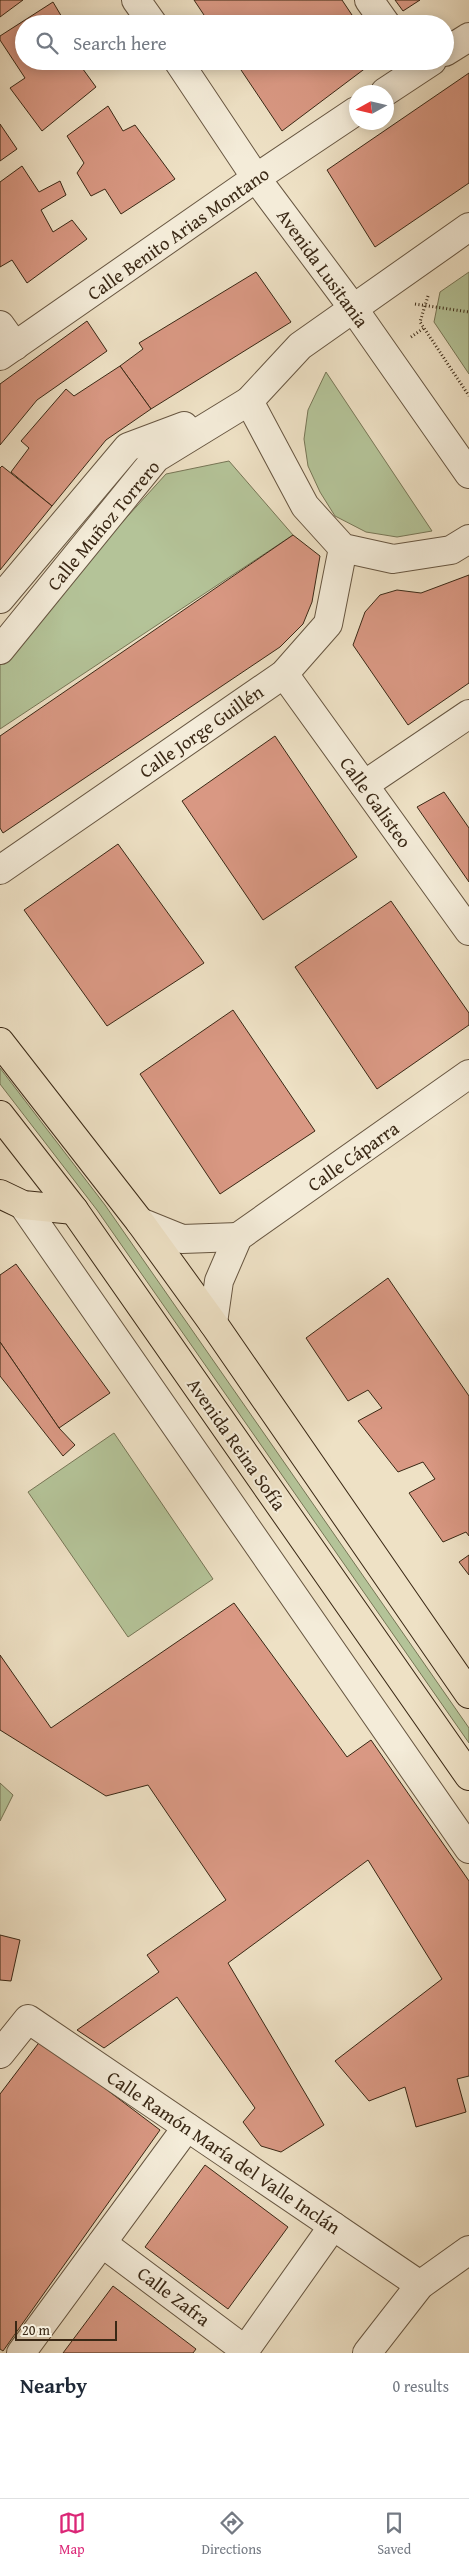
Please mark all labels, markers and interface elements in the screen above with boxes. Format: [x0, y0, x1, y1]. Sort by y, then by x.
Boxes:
search box [15, 15, 454, 70]
icon: search [33, 29, 61, 57]
text: Search here [73, 29, 167, 57]
north arrow [349, 85, 394, 130]
street label: Calle Benito Arias Montano [81, 159, 275, 307]
street label: Avenida Lusitania [270, 203, 376, 333]
street label: Calle Muñoz Torrero [40, 454, 166, 596]
street label: Calle Jorge Guillén [133, 677, 269, 784]
street label: Calle Galisteo [333, 751, 419, 853]
street label: Calle Cáparra [302, 1114, 404, 1198]
street label: Avenida Reina Sofía [181, 1372, 293, 1516]
street label: Calle Ramón María del Valle Inclán [102, 2063, 347, 2241]
street label: Calle Zafra [132, 2259, 216, 2333]
scale bar [15, 2318, 118, 2341]
text: 20 m [22, 2320, 50, 2340]
text: Nearby [20, 2370, 87, 2401]
text: 0 results [392, 2374, 449, 2398]
tab: Map [58, 2509, 86, 2559]
tab: Directions [201, 2509, 262, 2559]
tab: Saved [377, 2509, 411, 2559]

